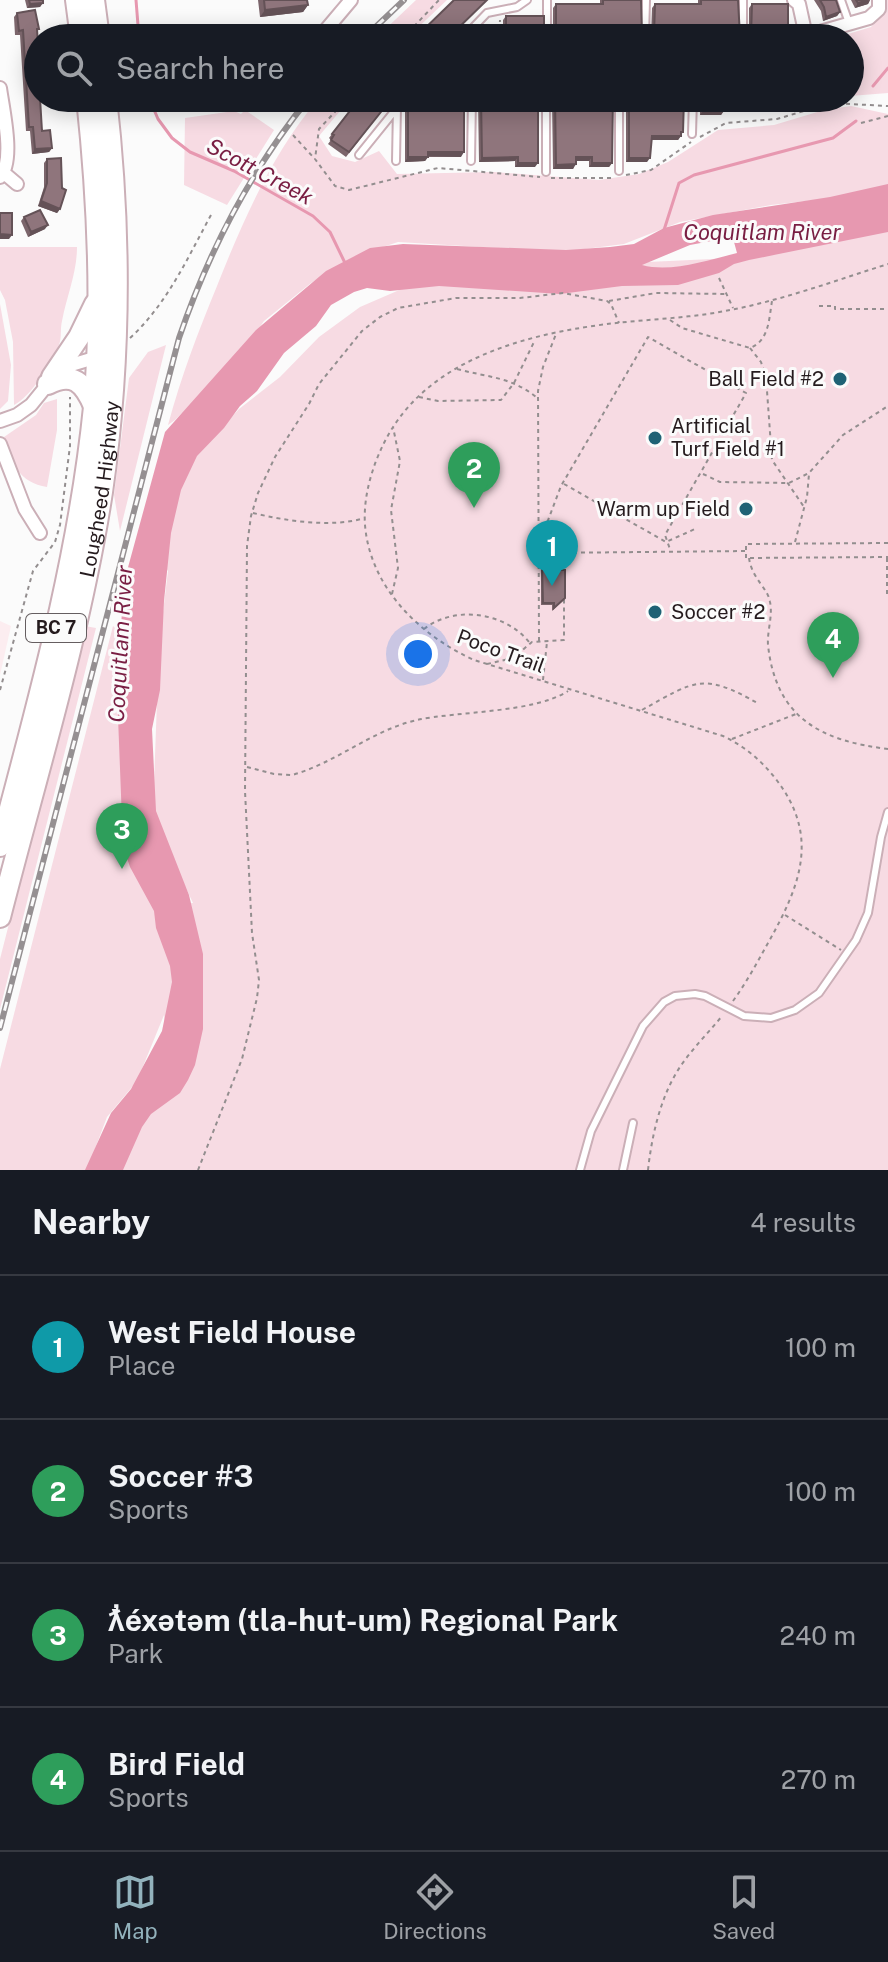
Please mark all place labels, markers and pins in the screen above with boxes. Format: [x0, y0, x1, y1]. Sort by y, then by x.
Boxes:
place label: Ball Field #2 [708, 367, 824, 391]
marker: Ball Field #2 [831, 370, 849, 388]
place label: Artificial Turf Field #1 [671, 414, 785, 461]
marker: Artificial Turf Field #1 [646, 429, 664, 447]
pin: 2 [448, 442, 500, 508]
place label: Warm up Field [597, 497, 730, 521]
marker: Warm up Field [737, 500, 755, 518]
pin: 1 [526, 520, 578, 586]
place label: Soccer #2 [671, 600, 765, 624]
marker: Soccer #2 [646, 603, 664, 621]
pin: 4 [807, 612, 859, 678]
pin: 3 [96, 803, 148, 869]

